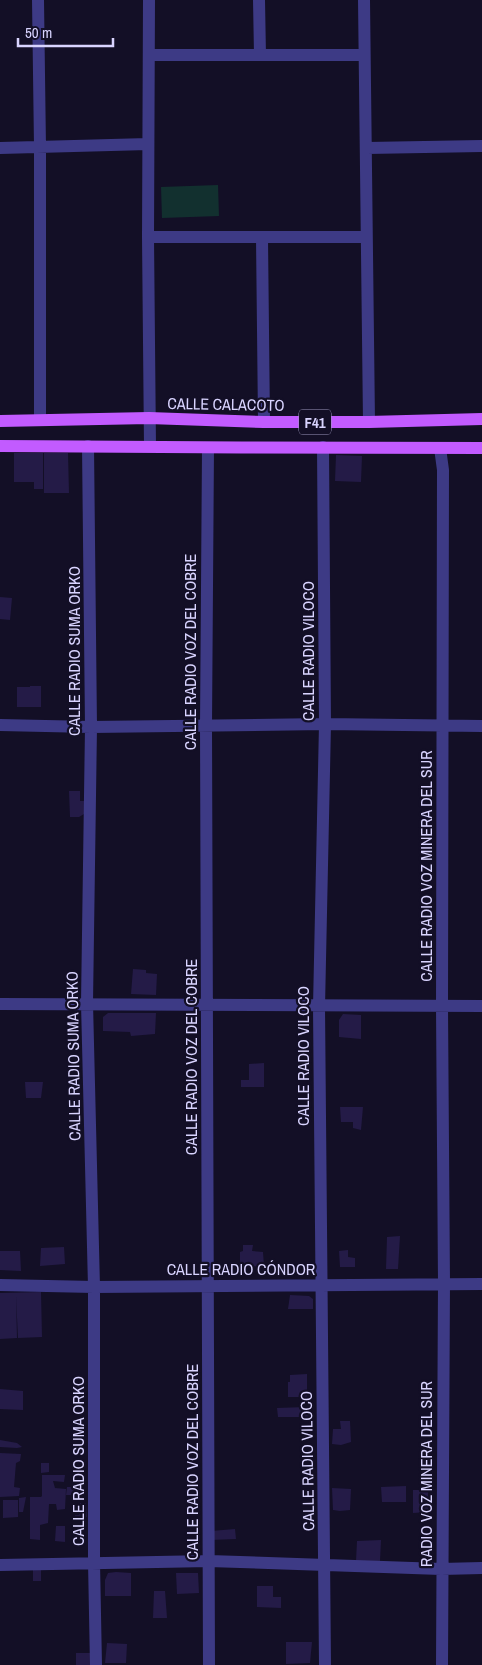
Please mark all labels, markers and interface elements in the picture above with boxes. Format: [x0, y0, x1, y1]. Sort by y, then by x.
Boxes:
scale bar [18, 15, 112, 47]
text: 50 m [25, 22, 52, 43]
street label: CALLE CALACOTO [167, 392, 285, 416]
road number: F41 [299, 410, 331, 434]
street label: CALLE RADIO VOZ DEL COBRE [179, 554, 201, 750]
street label: CALLE RADIO SUMA ORKO [63, 566, 85, 736]
street label: CALLE RADIO VILOCO [297, 581, 319, 721]
street label: CALLE RADIO VOZ MINERA DEL SUR [415, 750, 437, 982]
street label: CALLE RADIO VOZ DEL COBRE [180, 959, 202, 1155]
street label: CALLE RADIO SUMA ORKO [61, 971, 85, 1141]
street label: CALLE RADIO VILOCO [292, 986, 314, 1126]
street label: CALLE RADIO CÓNDOR [167, 1258, 316, 1280]
street label: CALLE RADIO VOZ DEL COBRE [181, 1364, 203, 1560]
street label: CALLE RADIO SUMA ORKO [67, 1376, 89, 1546]
street label: RADIO VOZ MINERA DEL SUR [415, 1380, 437, 1567]
street label: CALLE RADIO VILOCO [295, 1391, 319, 1531]

